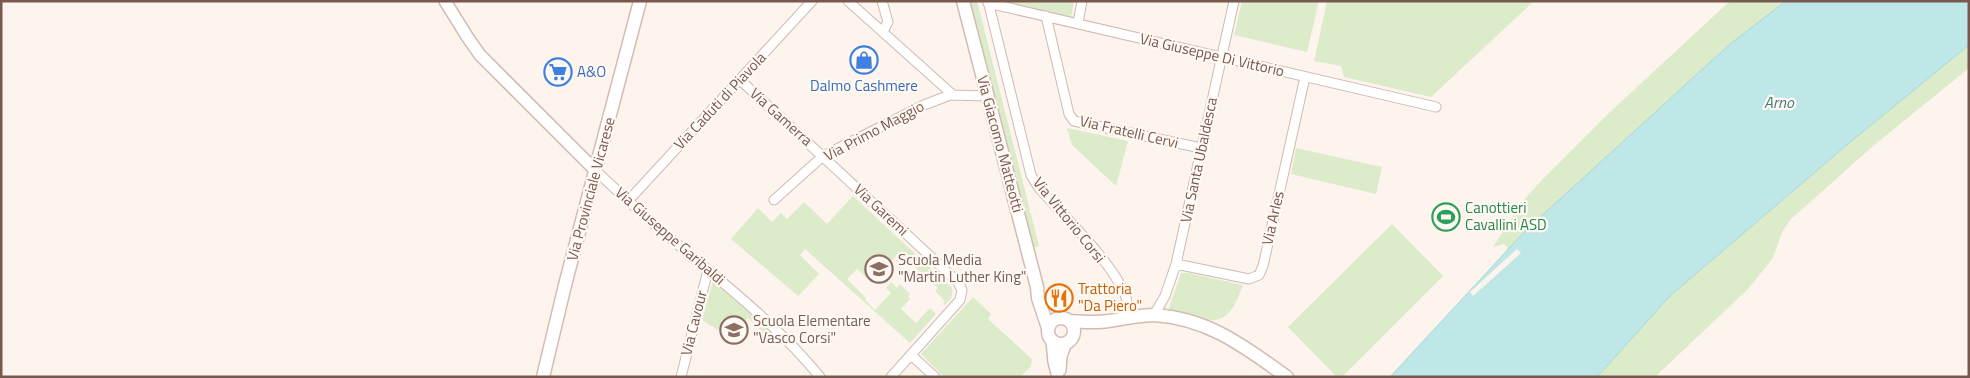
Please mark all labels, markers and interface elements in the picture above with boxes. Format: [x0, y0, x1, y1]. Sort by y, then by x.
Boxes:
street label: Via Giuseppe Di Vittorio [1138, 27, 1287, 82]
shop icon: Dalmo Cashmere [849, 45, 879, 75]
street label: Via Caduti di Piavola [668, 46, 771, 155]
supermarket icon: A&O [543, 57, 573, 87]
place label: A&O [577, 60, 606, 83]
street label: Via Giacomo Matteotti [971, 73, 1030, 215]
place label: Dalmo Cashmere [810, 74, 918, 97]
street label: Via Gamerra [745, 82, 818, 151]
water label: Arno [1764, 90, 1795, 114]
street label: Via Primo Maggio [819, 94, 928, 167]
street label: Via Santa Ubaldesca [1174, 95, 1223, 225]
street label: Via Fratelli Cervi [1077, 109, 1181, 154]
street label: Via Provinciale Vicarese [560, 114, 621, 263]
street label: Via Vittorio Corsi [1028, 172, 1111, 267]
street label: Via Garemi [849, 178, 914, 241]
street label: Via Giuseppe Garibaldi [610, 181, 731, 290]
street label: Via Arles [1255, 188, 1290, 247]
place label: Canottieri Cavallini ASD [1465, 196, 1547, 236]
sports icon: Canottieri Cavallini ASD [1431, 202, 1461, 232]
place label: Scuola Media "Martin Luther King" [898, 248, 1026, 288]
school or university icon: Scuola Media "Martin Luther King" [864, 254, 894, 284]
place label: Trattoria "Da Piero" [1078, 277, 1142, 317]
restaurant icon: Trattoria "Da Piero" [1044, 283, 1074, 313]
street label: Via Cavour [674, 288, 713, 358]
place label: Scuola Elementare "Vasco Corsi" [753, 309, 871, 349]
school or university icon: Scuola Elementare "Vasco Corsi" [719, 315, 749, 345]

